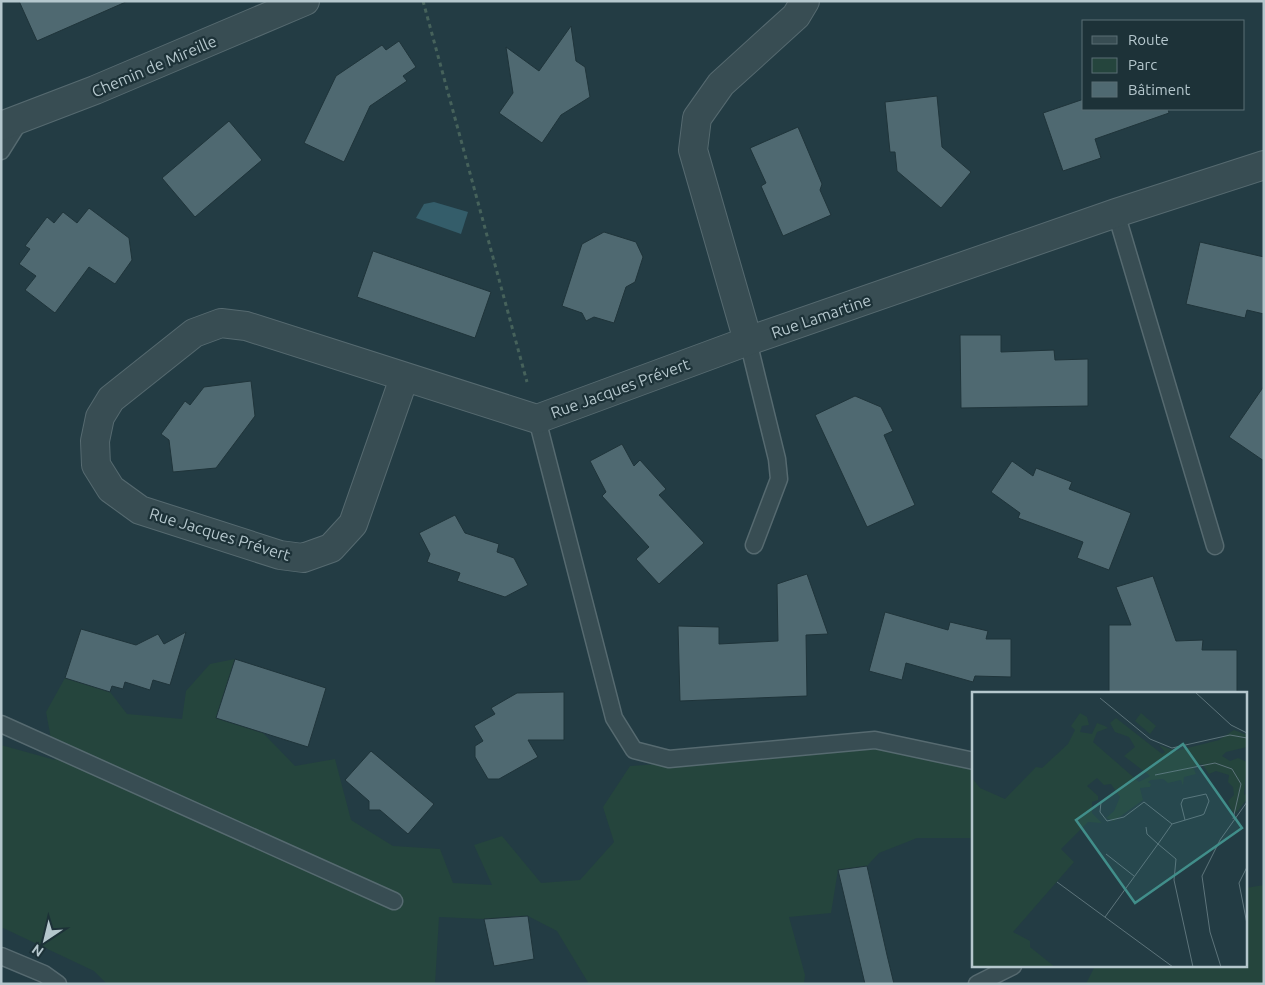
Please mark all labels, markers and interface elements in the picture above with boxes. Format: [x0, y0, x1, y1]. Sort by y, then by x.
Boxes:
legend [1082, 20, 1245, 110]
text: Route [1128, 31, 1169, 48]
street label: Chemin de Mireille [89, 32, 219, 100]
text: Parc [1128, 56, 1157, 73]
text: Bâtiment [1128, 81, 1191, 98]
street label: Rue Lamartine [769, 291, 873, 341]
street label: Rue Jacques Prévert [548, 354, 693, 421]
street label: Rue Jacques Prévert [147, 504, 293, 564]
inset map [972, 692, 1248, 968]
north arrow [20, 915, 70, 965]
text: N [29, 941, 46, 960]

